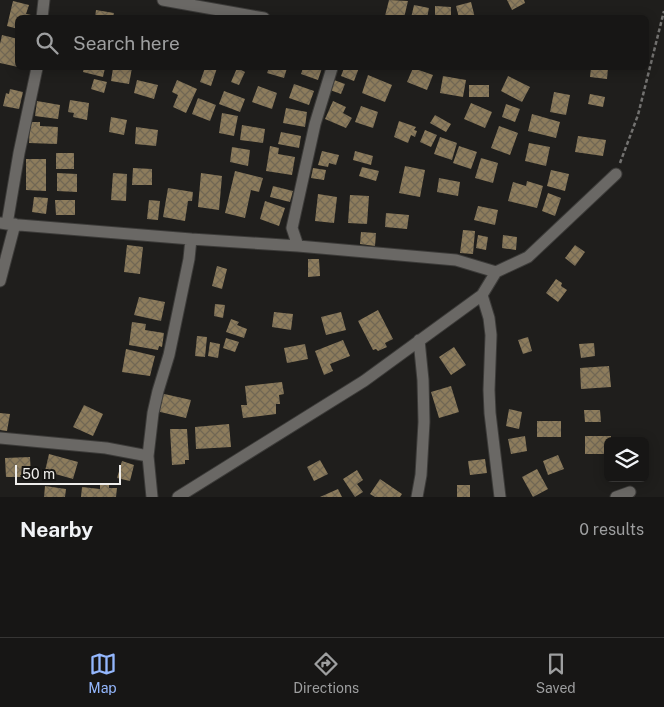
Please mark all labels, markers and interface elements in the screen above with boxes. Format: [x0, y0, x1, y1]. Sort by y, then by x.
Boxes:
search box [15, 15, 649, 70]
icon: search [33, 29, 61, 57]
text: Search here [73, 32, 180, 54]
map controls [604, 437, 649, 482]
button: layers [604, 437, 649, 482]
scale bar [15, 462, 121, 485]
text: 50 m [22, 466, 55, 482]
text: Nearby [20, 517, 93, 542]
text: 0 results [579, 520, 644, 539]
tab: Map [88, 650, 117, 696]
tab: Directions [293, 650, 359, 696]
tab: Saved [536, 650, 576, 696]

